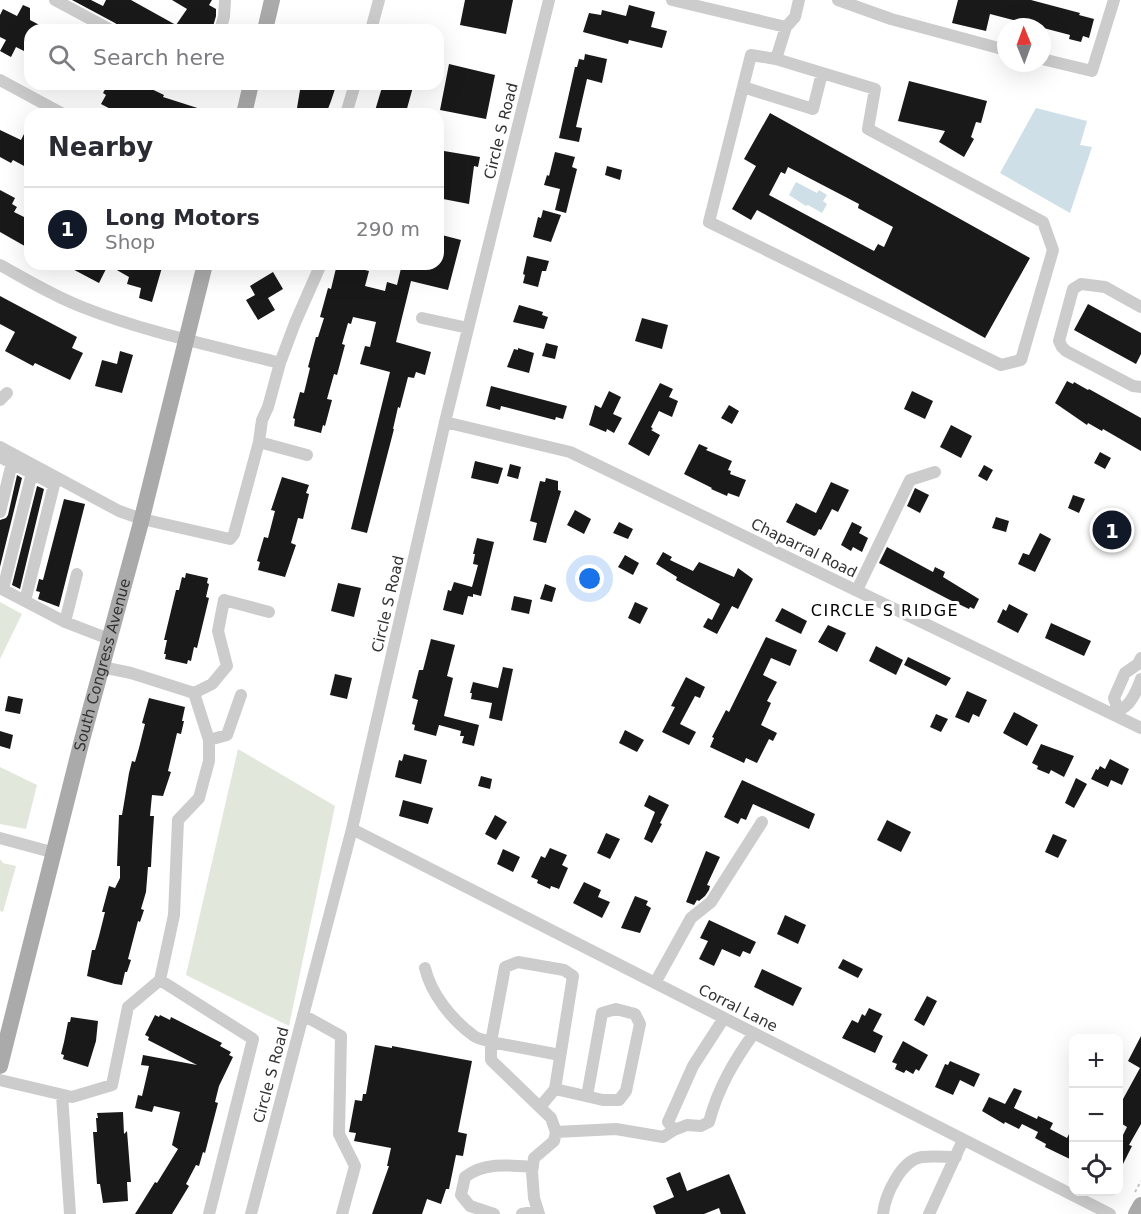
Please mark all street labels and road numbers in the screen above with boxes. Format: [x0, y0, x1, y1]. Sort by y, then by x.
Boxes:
street label: Circle S Road [480, 81, 522, 181]
street label: Chaparral Road [748, 515, 860, 581]
street label: Circle S Road [368, 554, 408, 654]
street label: South Congress Avenue [70, 576, 134, 753]
street label: Corral Lane [696, 980, 780, 1036]
street label: Circle S Road [250, 1025, 292, 1125]

